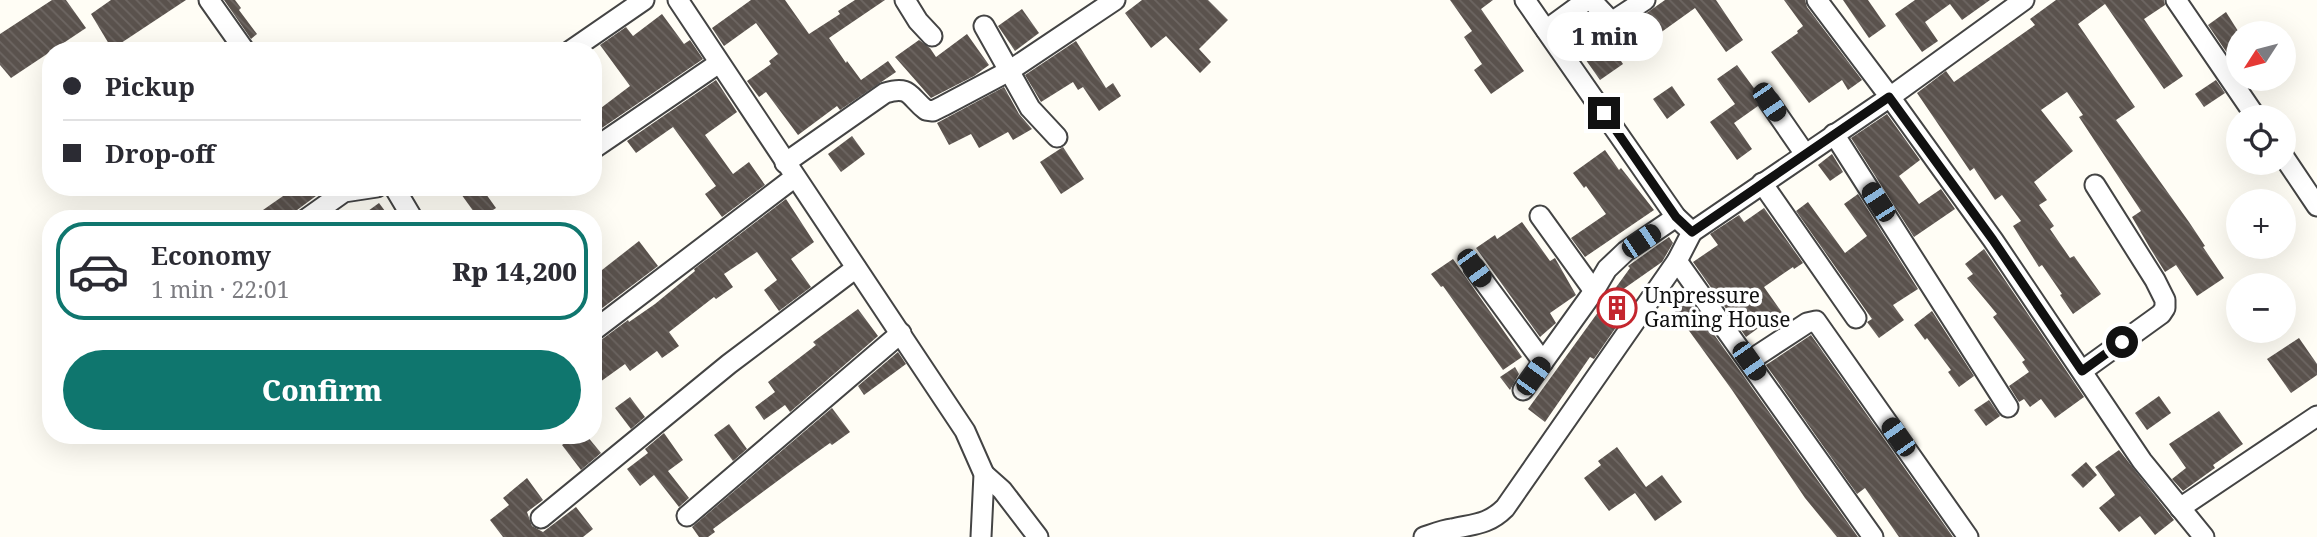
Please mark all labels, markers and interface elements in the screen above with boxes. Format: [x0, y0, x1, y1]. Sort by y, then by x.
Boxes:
callout: 1 min [1546, 11, 1662, 60]
text: 1 min [1572, 20, 1638, 52]
north arrow [2226, 21, 2296, 91]
map controls [2226, 21, 2296, 343]
text: Pickup [105, 68, 195, 104]
car [1749, 79, 1790, 125]
route end [1588, 97, 1620, 129]
button: locate [2226, 105, 2296, 175]
text: Drop-off [105, 135, 215, 171]
car [1858, 179, 1899, 225]
button: + [2226, 189, 2296, 259]
car [1618, 221, 1665, 261]
text: Economy [151, 237, 271, 273]
icon: car [67, 240, 130, 303]
car [1454, 245, 1495, 291]
text: Rp 14,200 [452, 253, 577, 289]
text: 1 min · 22:01 [151, 273, 289, 305]
button: − [2226, 273, 2296, 343]
place label: Unpressure Gaming House [1644, 281, 1791, 333]
building icon: Unpressure Gaming House [1596, 287, 1638, 329]
route start [2106, 326, 2138, 358]
car [1729, 338, 1770, 384]
button: Confirm [63, 350, 581, 430]
car [1513, 353, 1554, 399]
car [1878, 414, 1919, 460]

